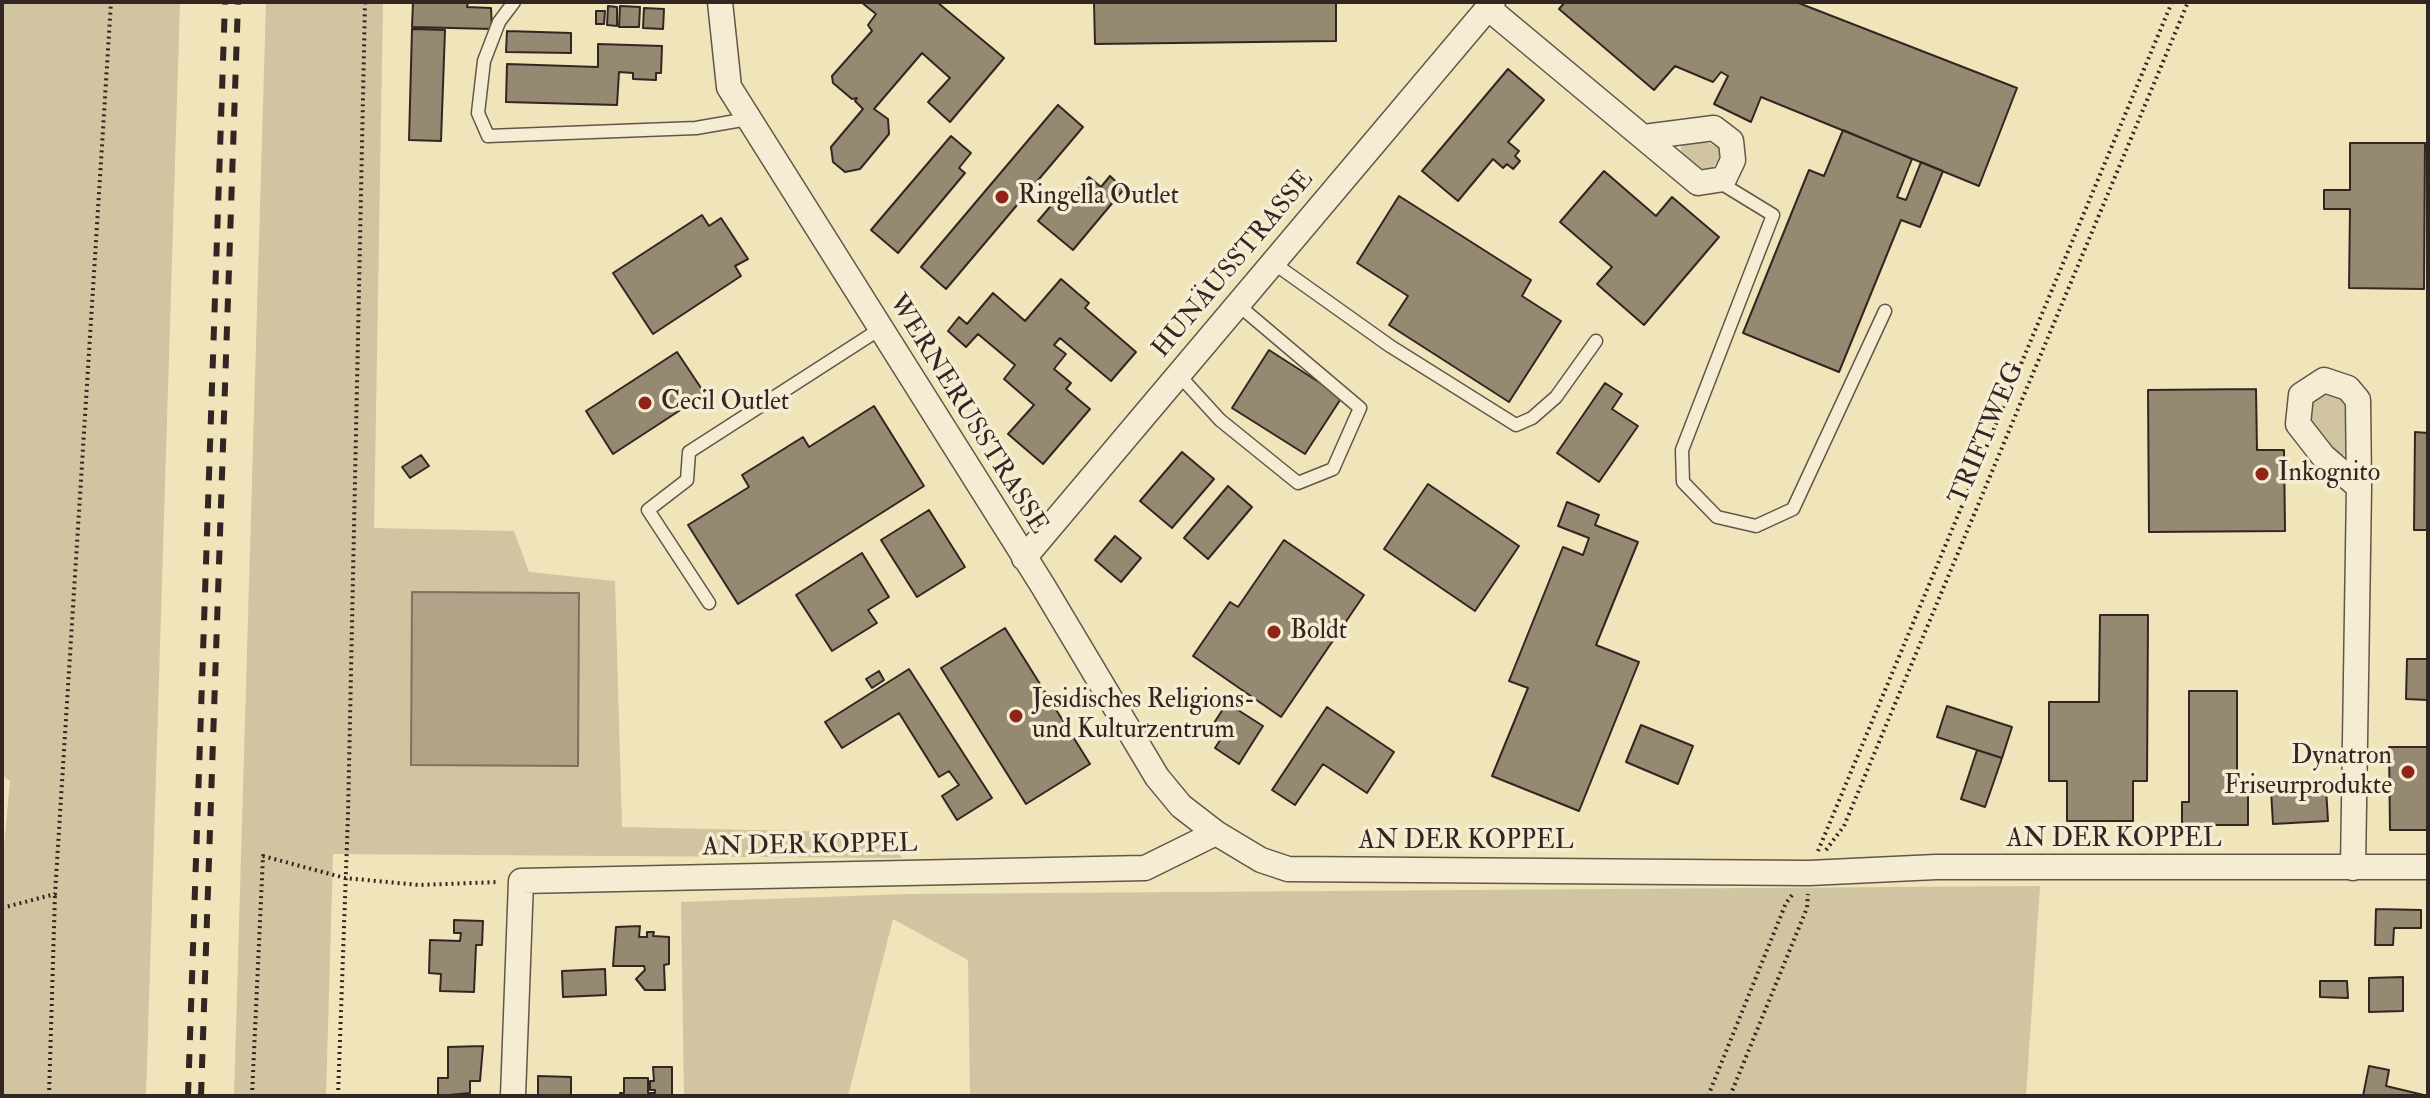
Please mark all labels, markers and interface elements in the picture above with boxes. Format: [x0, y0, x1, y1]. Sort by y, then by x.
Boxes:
street label: HUNÄUSSTRASSE [1147, 165, 1321, 365]
place label: Ringella Outlet [1018, 181, 1179, 213]
marker: Ringella Outlet [993, 188, 1011, 206]
street label: WERNERUSSTRASSE [881, 289, 1053, 541]
street label: TRIFTWEG [1944, 358, 2032, 510]
place label: Cecil Outlet [661, 387, 789, 419]
marker: Cecil Outlet [636, 394, 654, 412]
place label: Inkognito [2278, 458, 2380, 490]
marker: Inkognito [2253, 465, 2271, 483]
place label: Boldt [1290, 616, 1347, 648]
marker: Boldt [1265, 623, 1283, 641]
place label: Jesidisches Religions- und Kulturzentrum [1032, 685, 1255, 746]
marker: Jesidisches Religions- und Kulturzentrum [1007, 707, 1025, 725]
place label: Dynatron Friseurprodukte [2224, 741, 2392, 802]
marker: Dynatron Friseurprodukte [2399, 763, 2417, 781]
street label: AN DER KOPPEL [2006, 824, 2222, 856]
street label: AN DER KOPPEL [1358, 826, 1574, 858]
street label: AN DER KOPPEL [702, 830, 918, 864]

